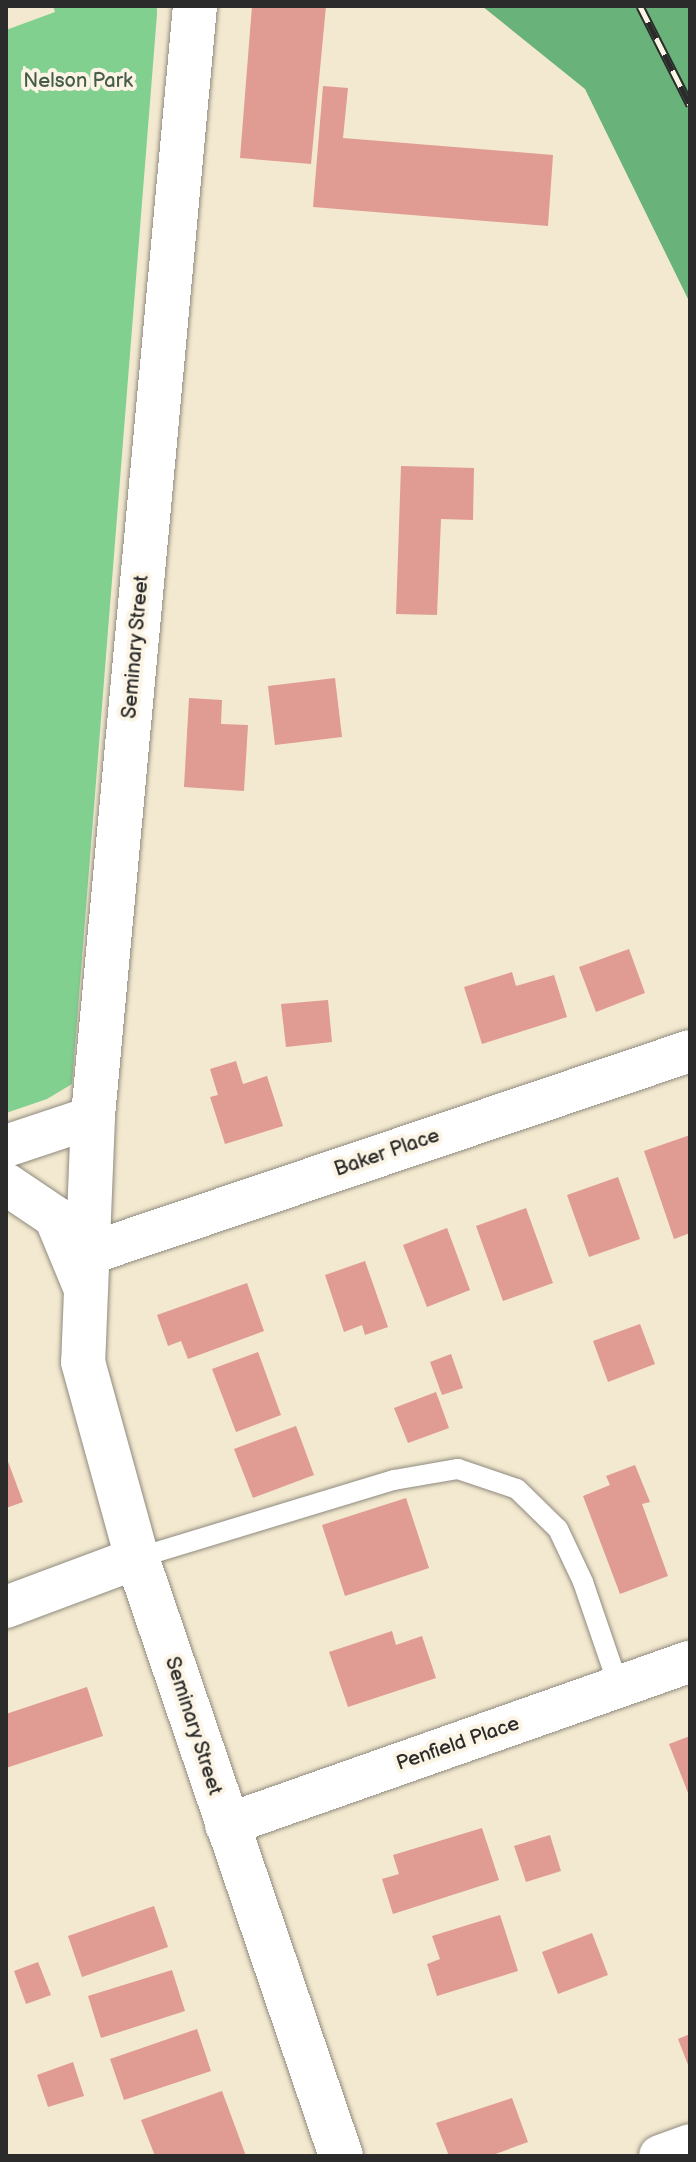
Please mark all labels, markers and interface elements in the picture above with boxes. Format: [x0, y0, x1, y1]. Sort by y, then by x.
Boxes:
park label: Nelson Park [23, 69, 133, 93]
street label: Seminary Street [118, 574, 154, 720]
street label: Baker Place [331, 1124, 443, 1182]
street label: Seminary Street [159, 1653, 227, 1799]
street label: Penfield Place [393, 1712, 523, 1776]

